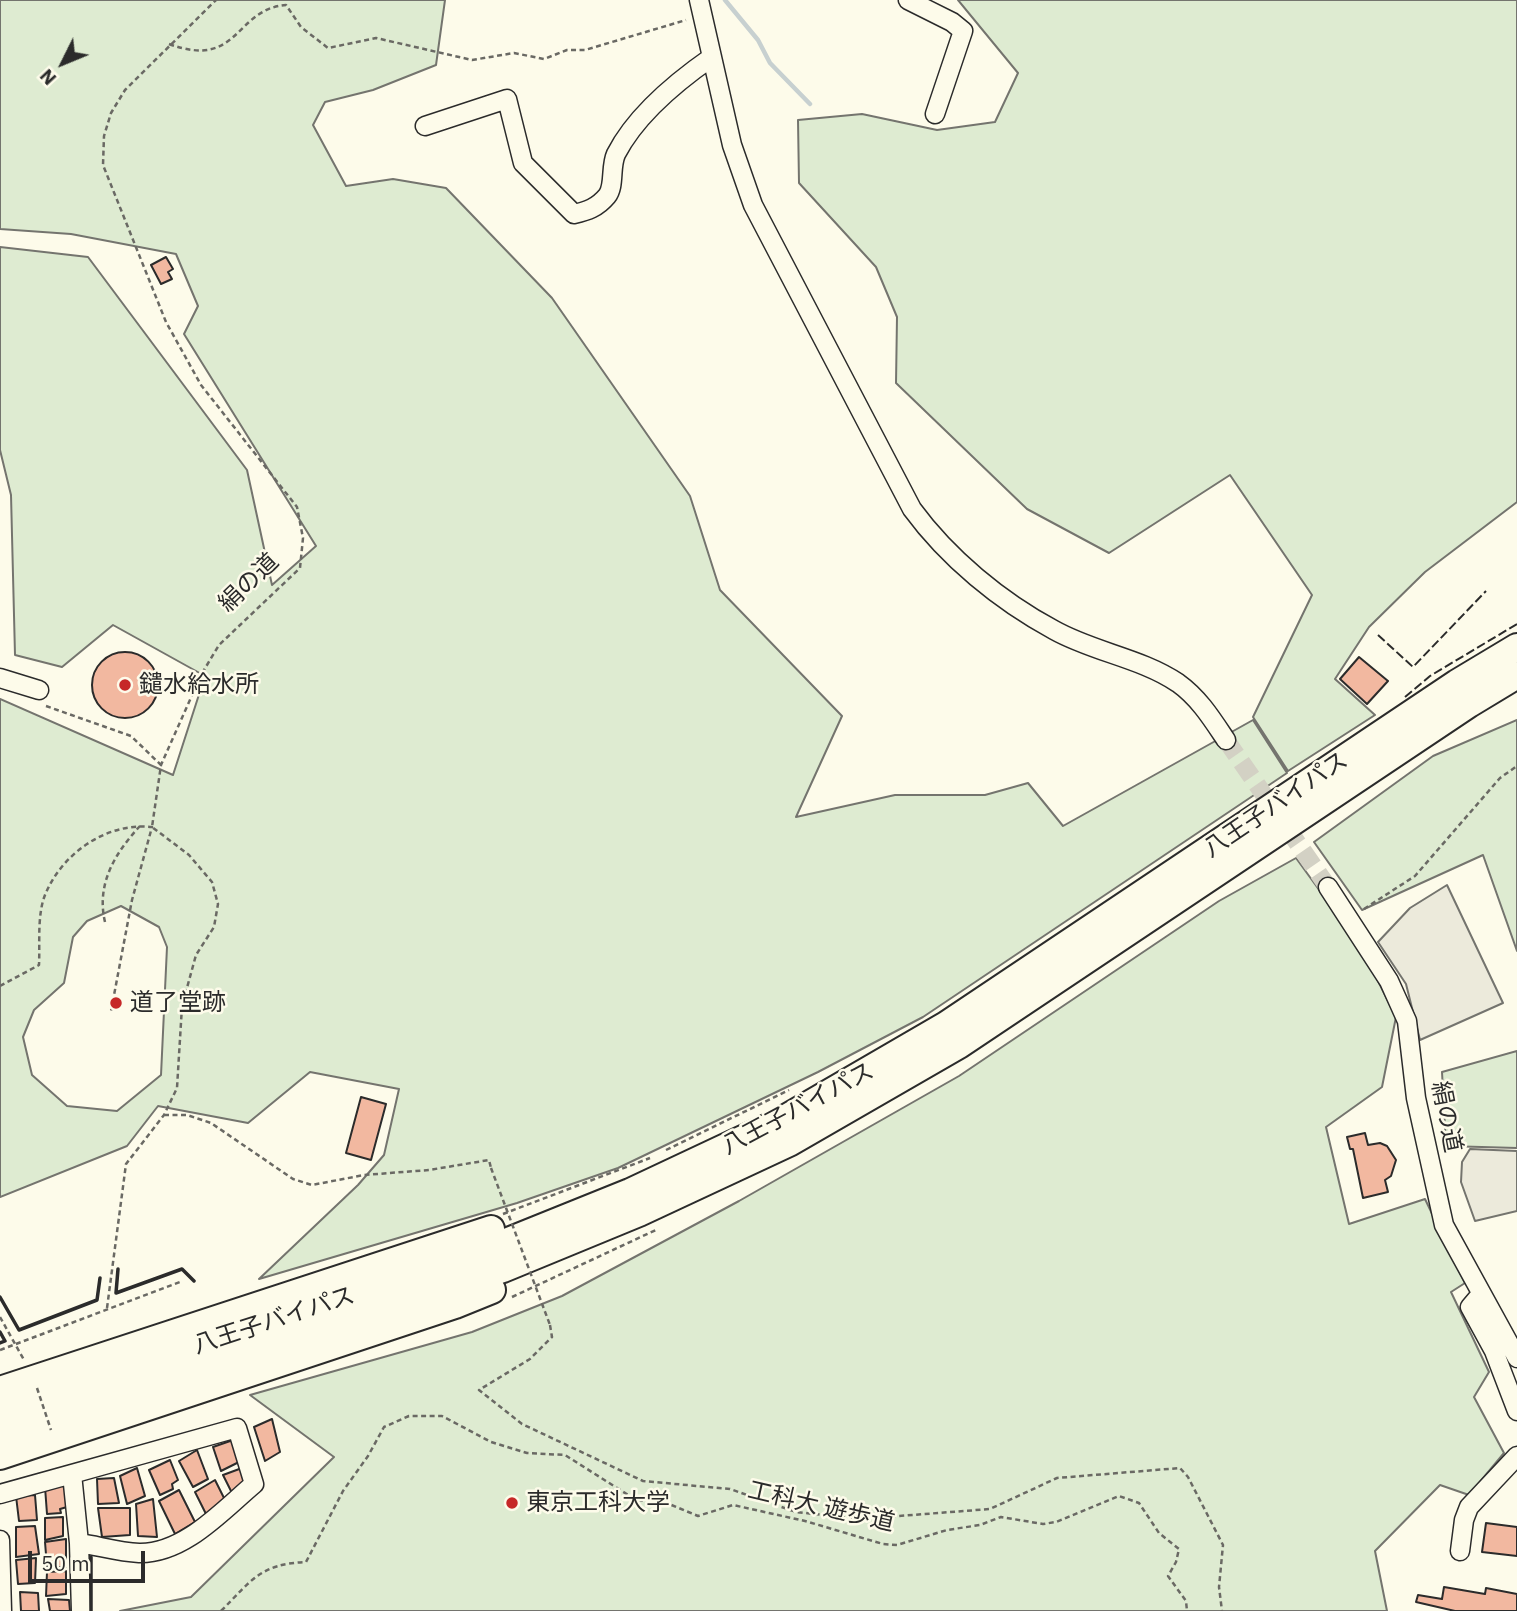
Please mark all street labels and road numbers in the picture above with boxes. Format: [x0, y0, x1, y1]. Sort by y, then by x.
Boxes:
street label: 絹の道 [213, 548, 285, 618]
street label: 八王子バイパス [1198, 746, 1354, 864]
street label: 八王子バイパス [717, 1057, 879, 1161]
street label: 絹の道 [1425, 1079, 1467, 1155]
street label: 八王子バイパス [190, 1281, 358, 1361]
street label: 工科大 遊歩道 [745, 1476, 897, 1538]

